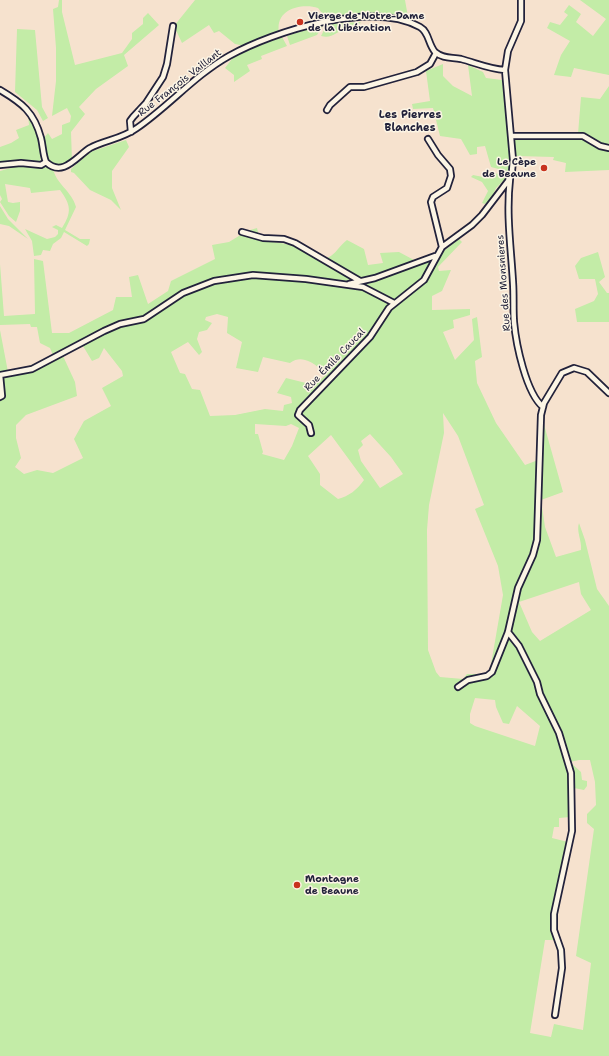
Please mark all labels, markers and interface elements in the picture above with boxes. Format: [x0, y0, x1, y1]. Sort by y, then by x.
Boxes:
place label: Vierge de Notre-Dame de la Libération [308, 10, 424, 34]
marker: Vierge de Notre-Dame de la Libération [295, 17, 305, 27]
street label: Rue François Vaillant [136, 47, 224, 119]
district label: Les Pierres Blanches [379, 108, 441, 134]
place label: Le Cèpe de Beaune [482, 156, 536, 180]
marker: Le Cèpe de Beaune [539, 163, 549, 173]
street label: Rue des Monsnieres [495, 234, 513, 332]
street label: Rue Émile Caucal [302, 326, 368, 394]
place label: Montagne de Beaune [305, 873, 359, 896]
marker: Montagne de Beaune [292, 880, 302, 890]

